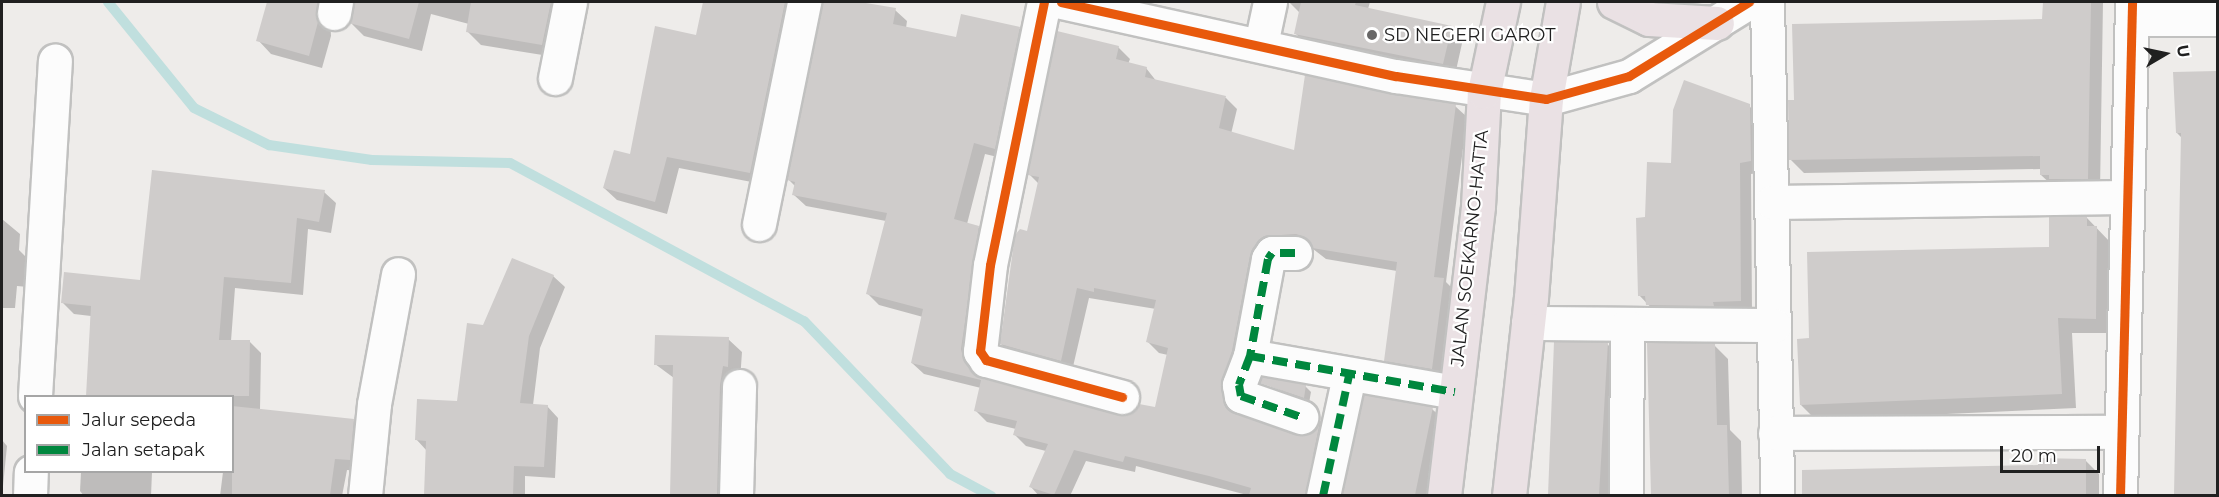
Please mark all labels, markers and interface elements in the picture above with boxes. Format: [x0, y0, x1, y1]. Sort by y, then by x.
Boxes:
place label: SD NEGERI GAROT [1384, 24, 1556, 46]
north arrow [2135, 24, 2195, 84]
marker: SD NEGERI GAROT [1365, 28, 1379, 42]
text: U [2173, 43, 2194, 59]
street label: JALAN SOEKARNO-HATTA [1447, 129, 1493, 367]
legend [24, 395, 234, 473]
text: Jalur sepeda [82, 409, 196, 431]
scale bar [2003, 434, 2104, 472]
text: Jalan setapak [82, 439, 205, 461]
text: 20 m [2011, 445, 2057, 467]

